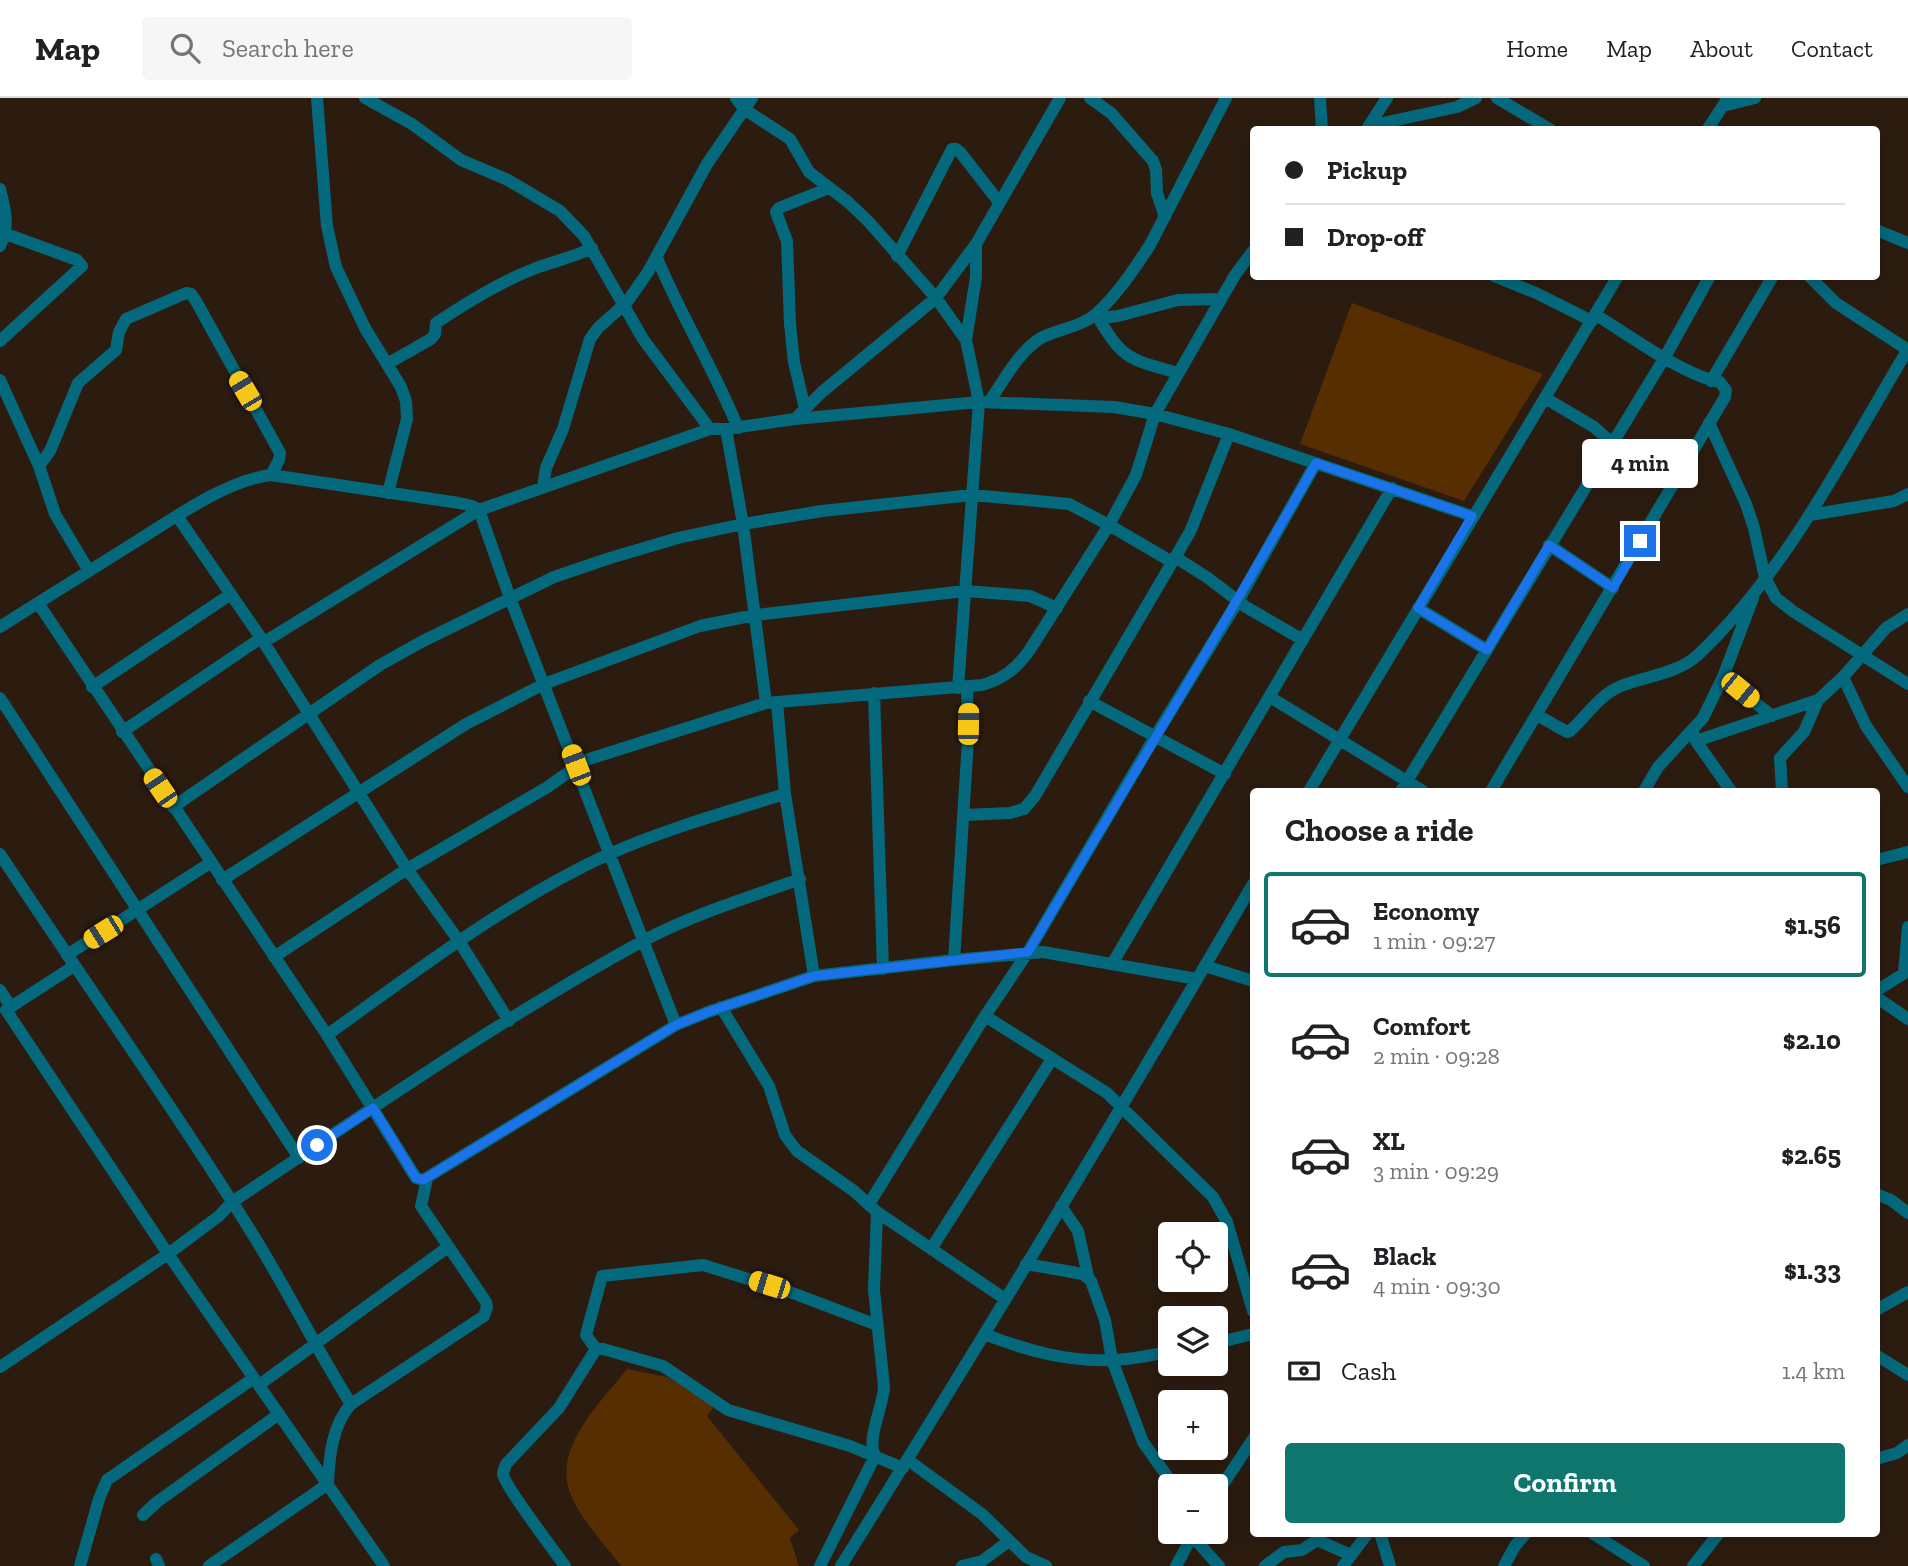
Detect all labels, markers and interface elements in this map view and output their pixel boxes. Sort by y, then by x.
search box [142,17,632,80]
text: Map [35,29,100,68]
icon: search [166,29,204,67]
text: Search here [222,32,354,64]
text: Home [1506,34,1568,63]
text: Map [1606,34,1652,63]
text: About [1690,34,1753,63]
text: Contact [1791,34,1873,63]
text: Pickup [1327,154,1407,186]
text: Drop-off [1327,221,1424,253]
car [226,368,265,414]
callout: 4 min [1582,440,1698,488]
text: 4 min [1611,449,1669,477]
route end [1624,525,1656,557]
car [1718,669,1763,711]
car [958,703,979,745]
car [559,742,594,788]
car [140,765,181,811]
text: Choose a ride [1285,811,1473,849]
icon: car [1289,893,1352,956]
text: Economy [1373,895,1479,927]
text: $1.56 [1784,909,1841,941]
car [80,912,127,952]
text: 1 min · 09:27 [1373,927,1495,955]
icon: car [1289,1008,1352,1071]
text: Comfort [1373,1010,1470,1042]
text: $2.10 [1783,1024,1841,1056]
text: 2 min · 09:28 [1373,1042,1500,1070]
icon: car [1289,1123,1352,1186]
text: XL [1373,1125,1405,1157]
route start [301,1129,333,1161]
text: $2.65 [1781,1139,1841,1171]
text: 3 min · 09:29 [1373,1157,1499,1185]
map controls [1158,1222,1228,1544]
button: locate [1158,1222,1228,1292]
icon: car [1289,1238,1352,1301]
text: Black [1373,1240,1436,1272]
text: $1.33 [1784,1254,1841,1286]
car [746,1269,793,1301]
text: 4 min · 09:30 [1373,1272,1501,1300]
button: layers [1158,1306,1228,1376]
icon: cash [1285,1352,1323,1390]
text: Cash [1341,1355,1396,1387]
text: 1.4 km [1782,1357,1845,1385]
button: + [1158,1390,1228,1460]
button: Confirm [1285,1443,1845,1523]
button: − [1158,1474,1228,1544]

